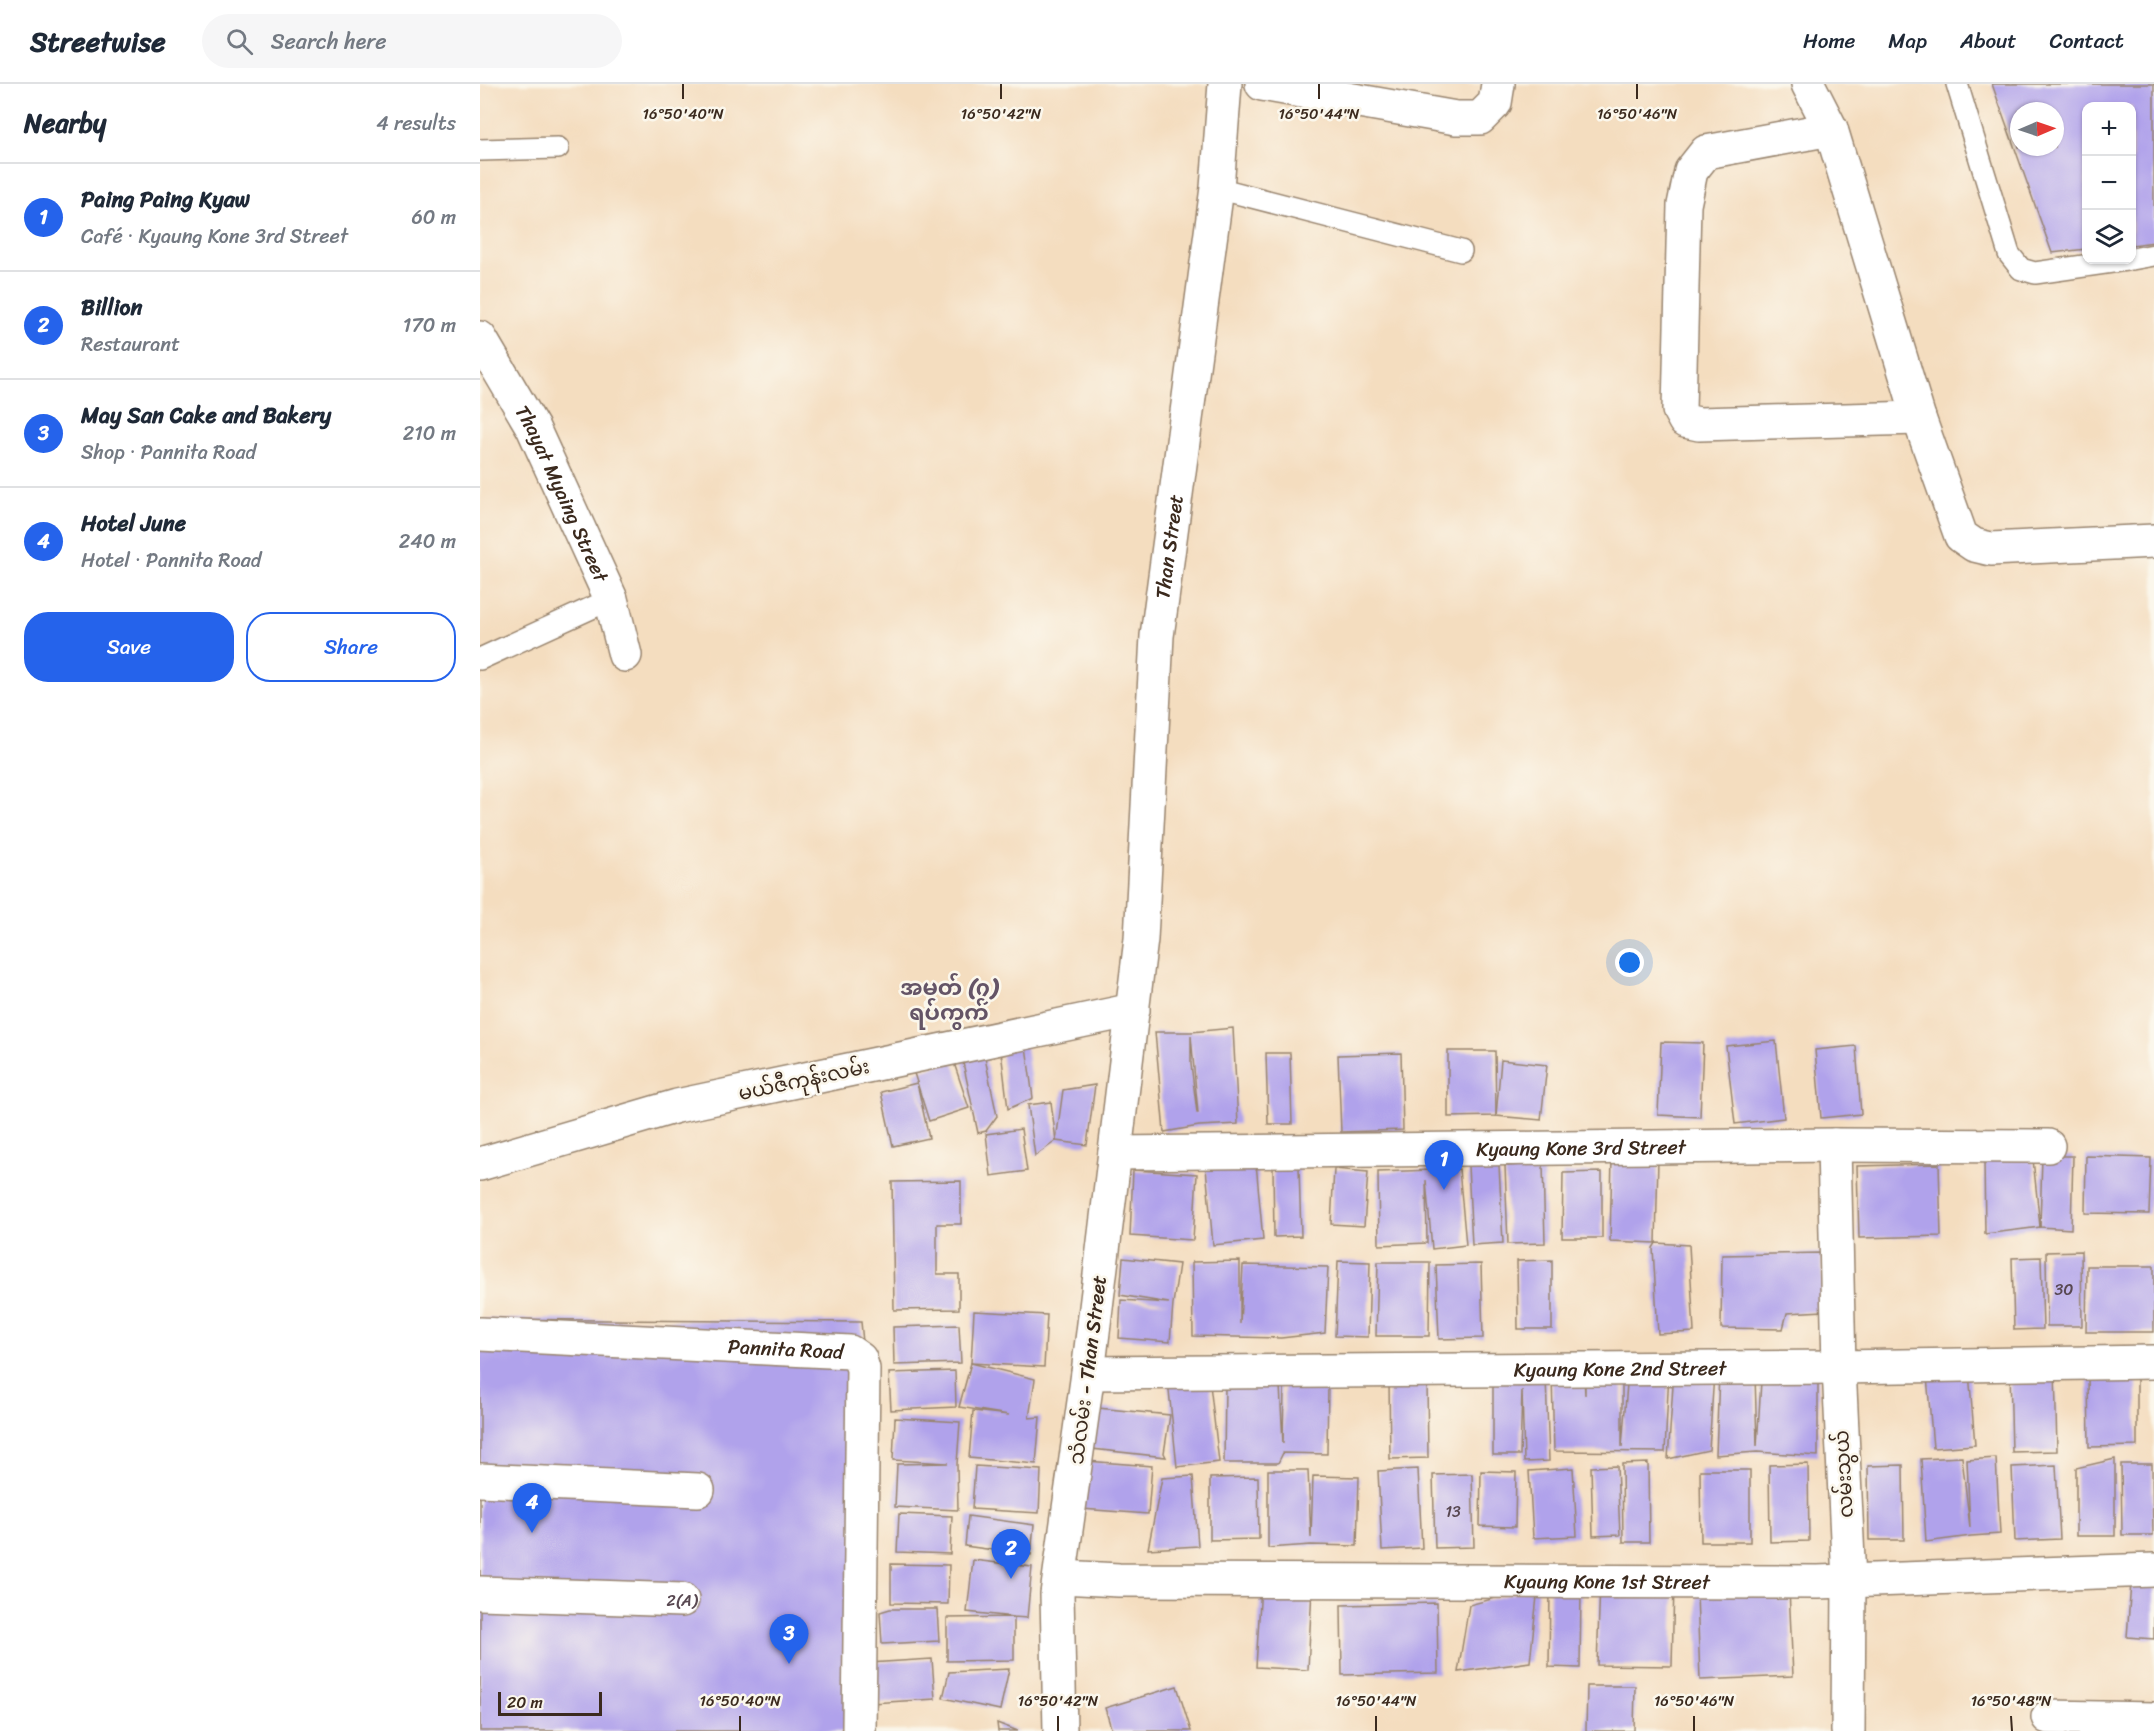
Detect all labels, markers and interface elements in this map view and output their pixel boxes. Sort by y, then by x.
search box [202,14,622,68]
text: Streetwise [30,17,166,66]
text: Search here [271,22,387,61]
text: Home [1803,22,1855,60]
text: Map [1888,22,1927,60]
text: About [1960,22,2017,60]
text: Contact [2050,22,2124,60]
icon: search [223,25,256,58]
text: Nearby [24,100,106,146]
text: 16°50'40"N [642,101,724,127]
text: 16°50'42"N [961,101,1042,127]
text: 16°50'44"N [1279,101,1360,127]
text: 16°50'46"N [1597,101,1678,127]
north arrow [2010,102,2064,156]
map controls [2082,102,2136,264]
button: + [2082,102,2136,156]
text: 4 results [376,106,456,141]
button: − [2082,156,2136,210]
text: Paing Paing Kyaw [81,180,250,219]
text: 1 [39,200,48,235]
text: 60 m [411,200,456,235]
button: layers [2082,210,2136,264]
text: Café · Kyaung Kone 3rd Street [81,219,348,254]
text: Billion [81,288,142,327]
text: 2 [38,308,49,343]
text: 170 m [403,308,456,343]
text: Restaurant [81,327,180,362]
text: May San Cake and Bakery [81,396,331,435]
street label: Thayat Myaing Street [506,398,619,589]
text: 3 [38,416,49,451]
text: 210 m [403,416,456,451]
text: Shop · Pannita Road [81,435,256,470]
street label: Than Street [1145,492,1193,601]
text: Hotel June [81,504,186,543]
text: 4 [37,524,50,559]
text: 240 m [399,524,456,559]
text: Hotel · Pannita Road [81,543,261,578]
button: Save [24,612,234,682]
button: Share [246,612,456,682]
your location [1615,948,1644,977]
district label: အမှတ် (၇) ရပ်ကွက် [900,968,1000,1032]
street label: မယ်ဇီကုန်းလမ်း [735,1049,873,1111]
street label: Kyaung Kone 3rd Street [1476,1129,1687,1166]
pin: 1 [1424,1140,1464,1190]
street label: သံလမ်း - Than Street [1059,1273,1117,1467]
house number: 30 [2055,1275,2073,1304]
street label: Pannita Road [727,1329,846,1369]
street label: Kyaung Kone 2nd Street [1513,1350,1727,1387]
street label: လမ်းသွယ် [1824,1429,1864,1519]
pin: 4 [512,1484,552,1533]
house number: 13 [1445,1497,1461,1526]
pin: 2 [992,1530,1030,1579]
street label: Kyaung Kone 1st Street [1504,1564,1711,1599]
house number: 2(A) [666,1586,699,1615]
pin: 3 [770,1614,808,1664]
text: 20 m [507,1688,543,1717]
text: 16°50'40"N [699,1688,781,1714]
text: 16°50'42"N [1018,1688,1099,1714]
text: 16°50'44"N [1336,1688,1417,1714]
text: 16°50'46"N [1654,1688,1735,1714]
text: 16°50'48"N [1971,1688,2052,1714]
scale bar [498,1689,602,1716]

